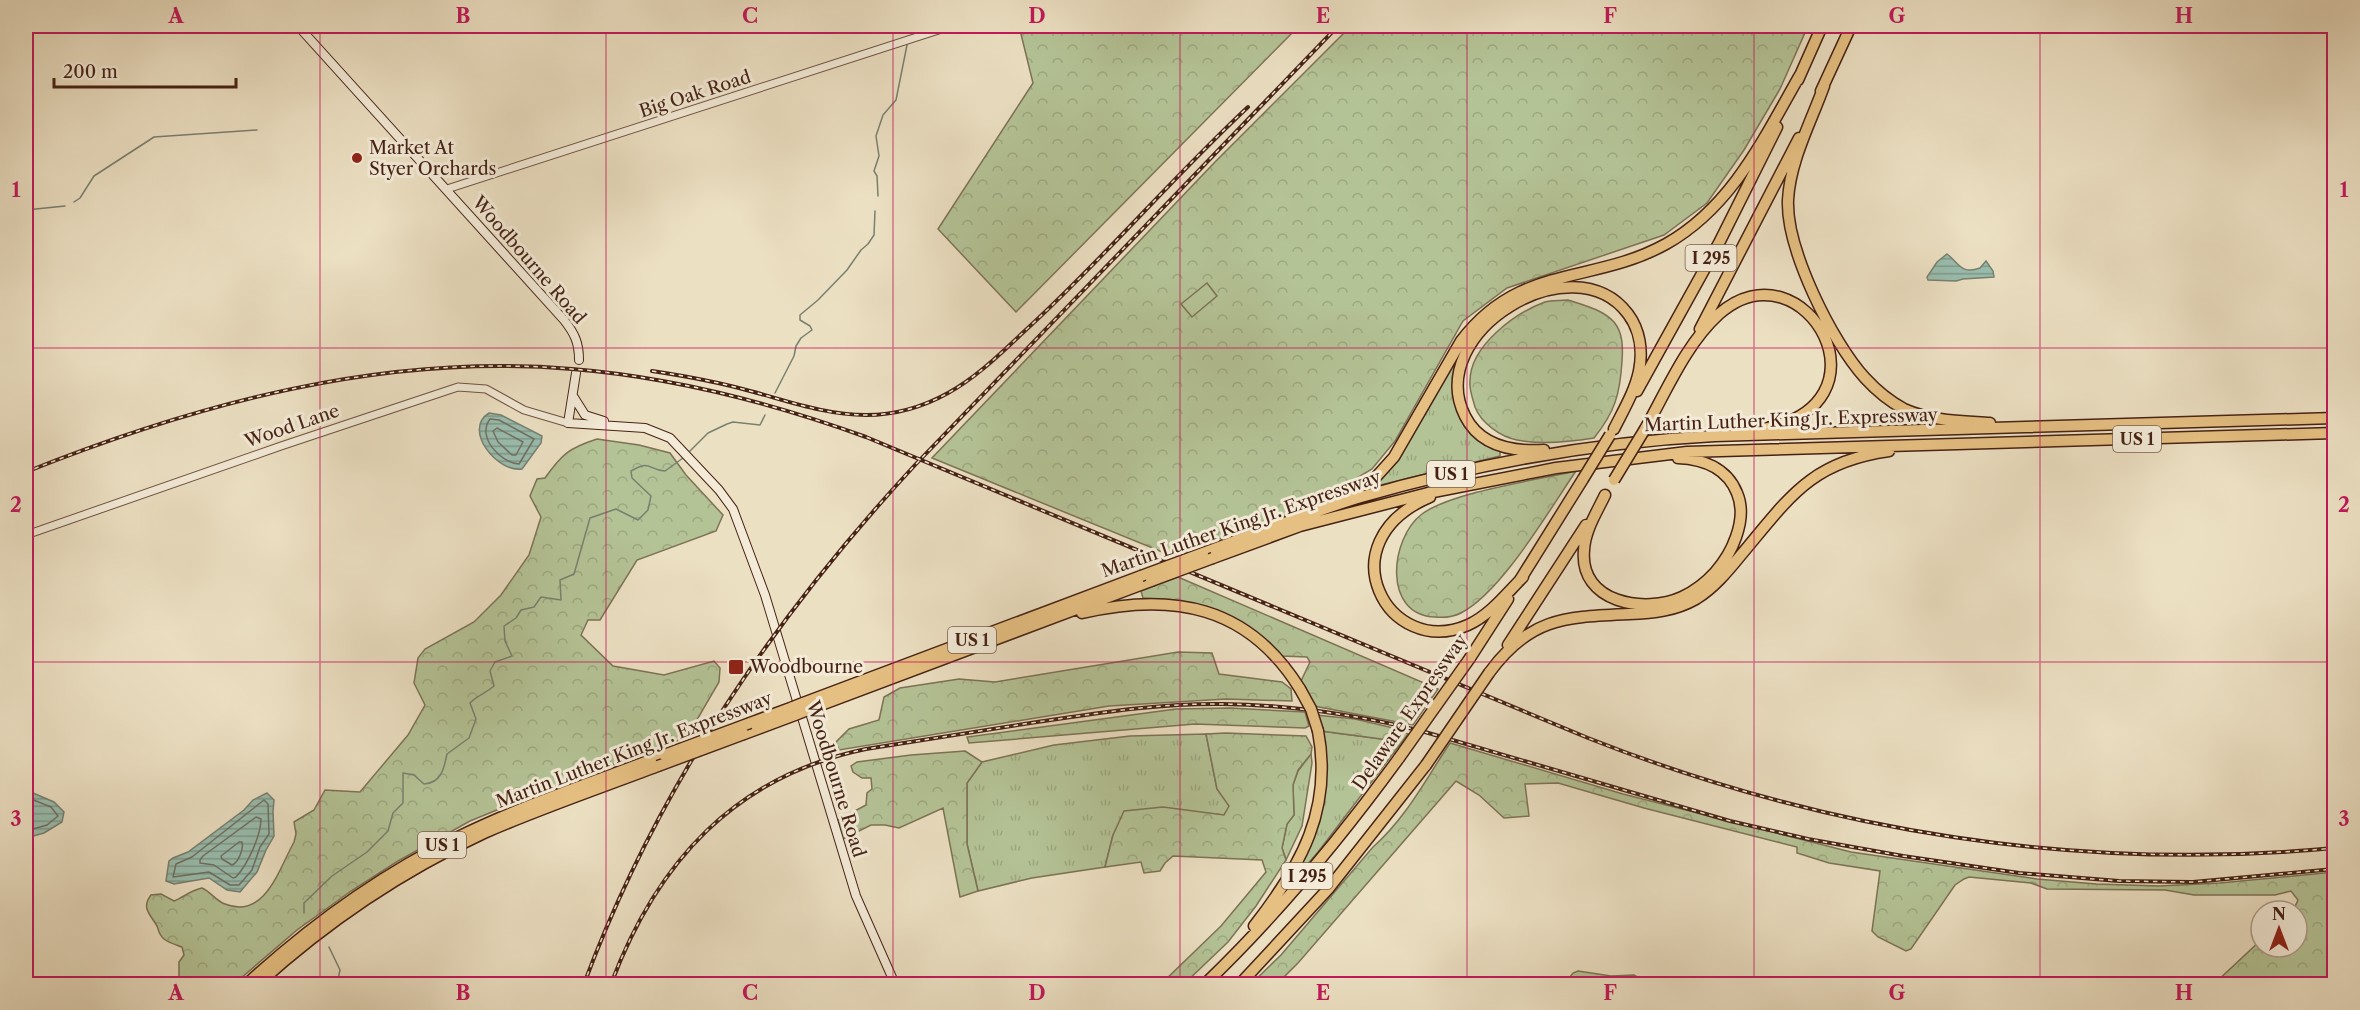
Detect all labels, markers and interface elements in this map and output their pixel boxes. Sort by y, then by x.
text: A [167,4,184,28]
text: B [456,4,471,28]
text: C [742,4,758,28]
text: D [1028,4,1046,28]
text: E [1316,4,1330,28]
text: F [1603,4,1617,28]
text: G [1889,4,1906,28]
text: H [2175,4,2193,28]
scale bar [54,51,236,89]
text: 200 m [63,61,118,83]
street label: Big Oak Road [636,66,754,122]
place label: Market At Styer Orchards [369,137,496,180]
marker: Market At Styer Orchards [350,151,364,165]
text: 1 [12,178,21,202]
text: 1 [2340,178,2349,202]
street label: Woodbourne Road [467,191,591,329]
road number: I 295 [1686,245,1736,271]
street label: Wood Lane [241,400,342,453]
street label: Martin Luther King Jr. Expressway [1644,404,1939,436]
road number: US 1 [2113,426,2161,452]
road number: US 1 [1427,461,1475,487]
street label: Martin Luther King Jr. Expressway [1098,465,1385,582]
text: 2 [10,493,22,517]
text: 2 [2338,493,2350,517]
road number: US 1 [948,627,996,653]
street label: Delaware Expressway [1348,629,1473,794]
place label: Woodbourne [749,656,863,678]
marker: Woodbourne [727,658,745,676]
street label: Martin Luther King Jr. Expressway [493,687,776,813]
street label: Woodbourne Road [801,697,870,860]
text: 3 [10,807,22,831]
text: 3 [2338,807,2350,831]
road number: US 1 [418,832,466,858]
road number: I 295 [1282,863,1332,889]
north arrow [2249,899,2309,959]
text: N [2272,904,2286,924]
text: A [167,981,184,1005]
text: B [456,981,471,1005]
text: C [742,981,758,1005]
text: D [1028,981,1046,1005]
text: E [1316,981,1330,1005]
text: F [1603,981,1617,1005]
text: G [1889,981,1906,1005]
text: H [2175,981,2193,1005]

